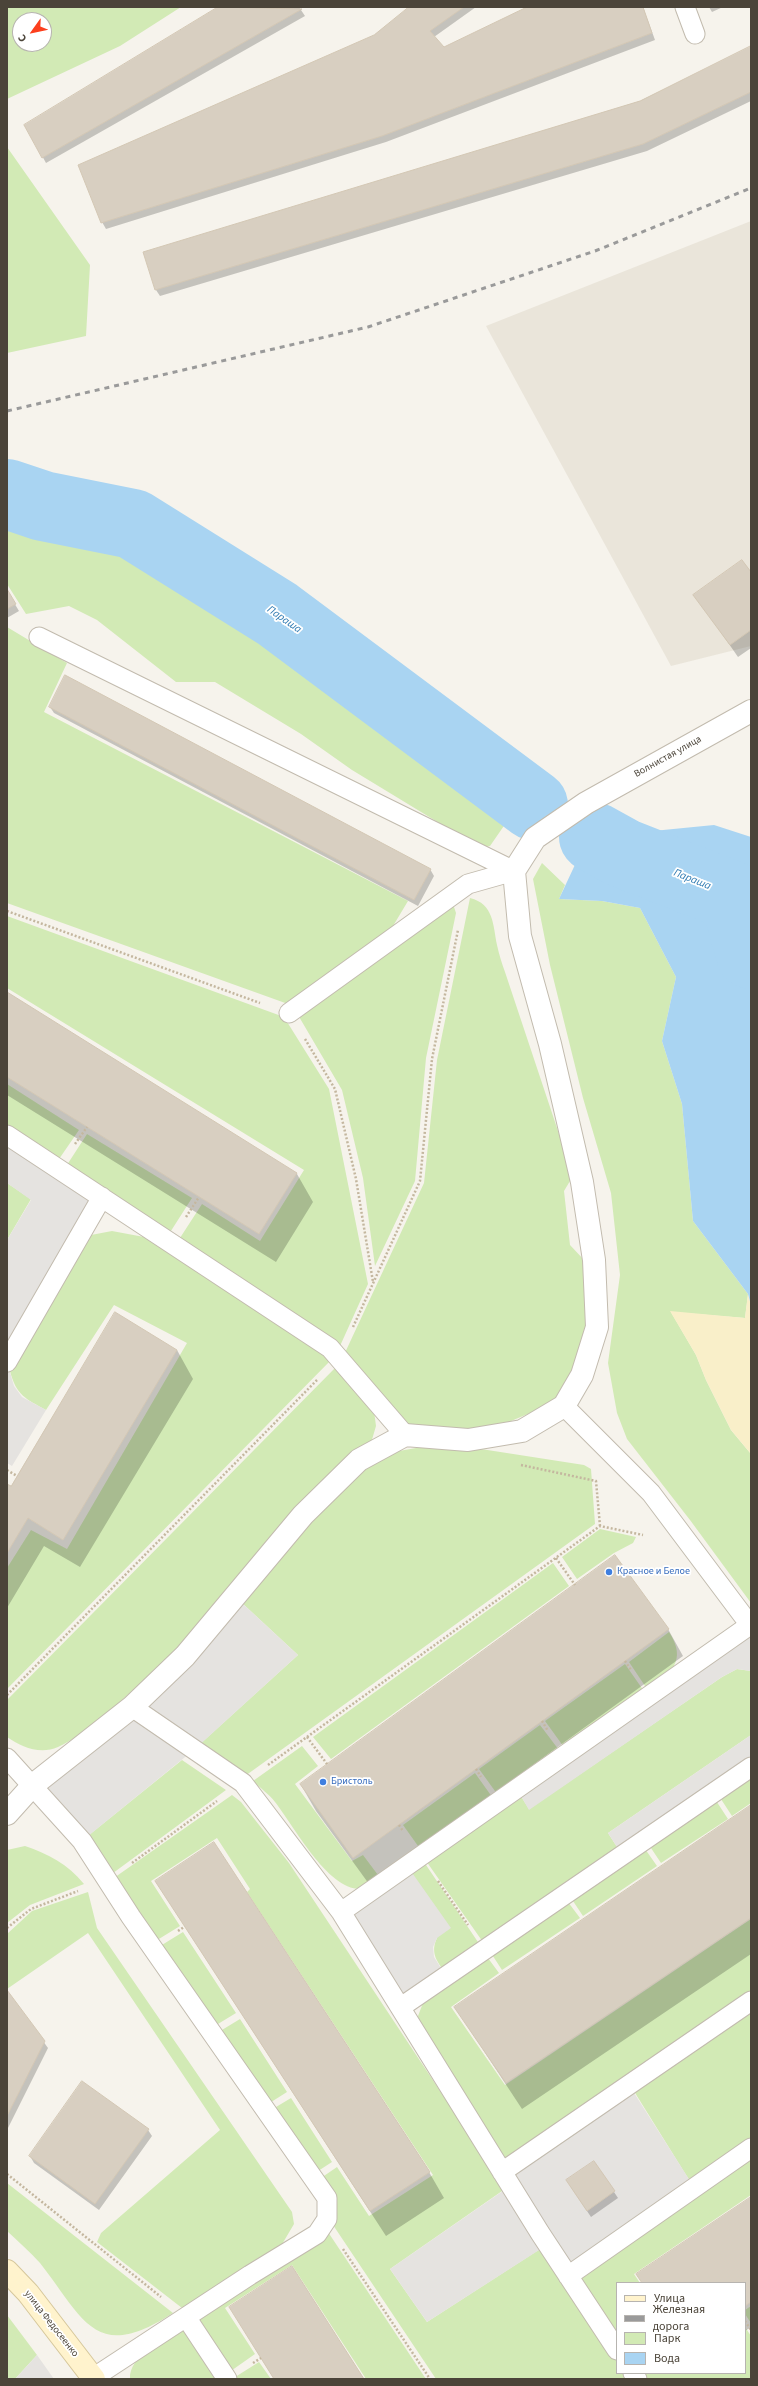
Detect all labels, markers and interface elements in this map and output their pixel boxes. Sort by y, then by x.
north arrow [12,12,52,52]
text: С [14,31,30,45]
water label: Параша [264,603,304,637]
street label: Волнистая улица [632,734,704,780]
water label: Параша [671,867,713,893]
place label: Красное и Белое [617,1566,690,1578]
marker: Красное и Белое [604,1567,614,1577]
place label: Бристоль [331,1776,373,1788]
marker: Бристоль [318,1777,328,1787]
legend [616,2282,746,2374]
street label: улица Федосеенко [21,2288,81,2360]
text: Улица [654,2290,685,2307]
text: Железная дорога [653,2301,705,2335]
text: Парк [654,2330,680,2347]
text: Вода [654,2350,680,2367]

